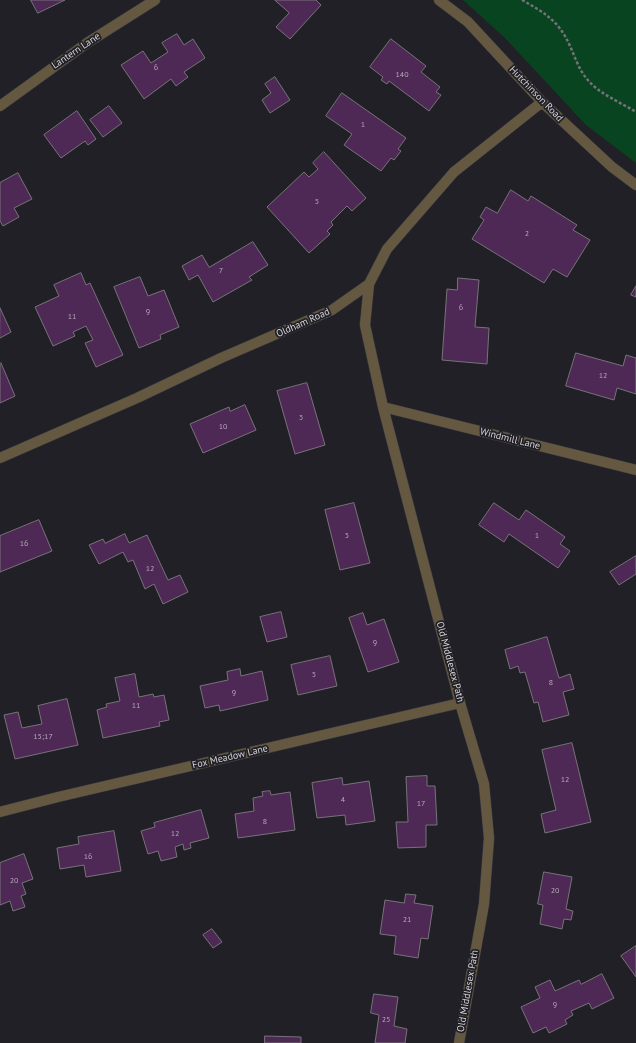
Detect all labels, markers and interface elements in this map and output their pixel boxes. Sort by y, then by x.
street label: Lantern Lane [50,30,102,72]
house number: 6 [154,63,158,73]
street label: Hutchinson Road [507,64,565,124]
house number: 140 [395,70,409,80]
house number: 1 [361,120,365,130]
house number: 5 [315,197,319,207]
house number: 2 [525,229,529,239]
house number: 7 [219,266,223,276]
house number: 6 [459,303,463,313]
street label: Oldham Road [274,306,332,340]
house number: 9 [146,307,150,317]
house number: 11 [68,312,76,322]
house number: 12 [599,371,607,381]
house number: 3 [299,413,303,423]
house number: 10 [219,422,227,432]
street label: Windmill Lane [479,426,541,452]
house number: 5 [345,531,349,541]
house number: 1 [535,531,539,541]
house number: 16 [20,539,28,549]
house number: 12 [146,564,154,574]
street label: Old Middlesex Path [433,620,467,704]
house number: 9 [373,638,377,648]
house number: 5 [312,670,316,680]
house number: 8 [549,678,553,688]
house number: 9 [232,688,236,698]
house number: 11 [132,701,140,711]
house number: 15;17 [33,732,53,742]
street label: Fox Meadow Lane [191,742,269,772]
house number: 12 [561,775,569,785]
house number: 4 [341,795,345,805]
house number: 17 [417,799,425,809]
house number: 8 [263,817,267,827]
house number: 12 [171,829,179,839]
house number: 16 [84,852,92,862]
house number: 20 [10,876,18,886]
house number: 20 [551,886,559,896]
house number: 21 [403,915,411,925]
street label: Old Middlesex Path [455,949,481,1033]
house number: 9 [553,1000,557,1010]
house number: 25 [382,1015,390,1025]

